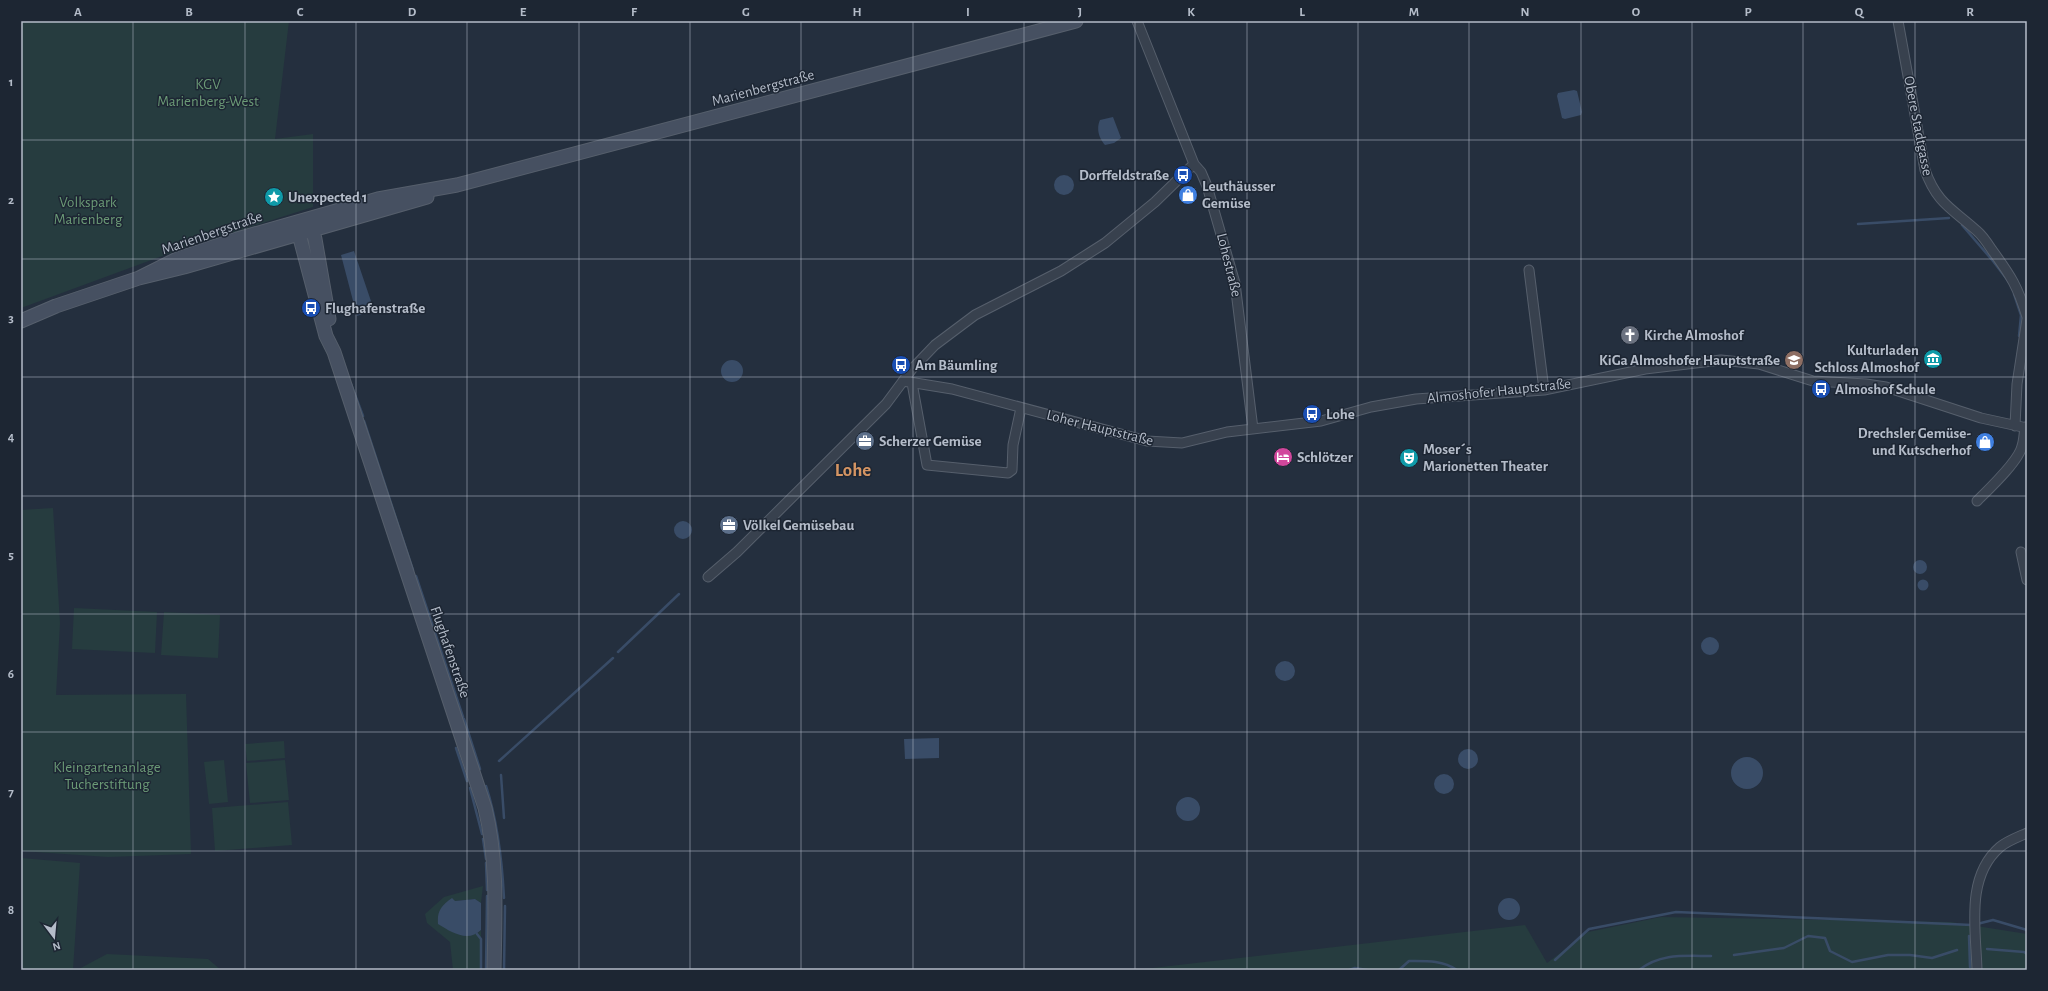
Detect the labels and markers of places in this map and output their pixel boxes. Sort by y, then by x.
bus stop icon: Dorffeldstraße [1172,164,1194,186]
place label: Dorffeldstraße [1079,168,1169,183]
place label: Leuthäusser Gemüse [1202,179,1276,211]
shop icon: Leuthäusser Gemüse [1177,184,1199,206]
place icon: Unexpected 1 [263,186,285,208]
place label: Unexpected 1 [288,190,368,205]
bus stop icon: Flughafenstraße [300,297,322,319]
place label: Flughafenstraße [325,301,425,316]
church icon: Kirche Almoshof [1619,324,1641,346]
place label: Kirche Almoshof [1644,328,1744,343]
place label: Kulturladen Schloss Almoshof [1815,343,1920,375]
museum icon: Kulturladen Schloss Almoshof [1922,348,1944,370]
school or university icon: KiGa Almoshofer Hauptstraße [1783,349,1805,371]
place label: KiGa Almoshofer Hauptstraße [1599,353,1780,368]
bus stop icon: Am Bäumling [890,354,912,376]
place label: Am Bäumling [915,358,998,373]
bus stop icon: Almoshof Schule [1810,378,1832,400]
place label: Almoshof Schule [1835,382,1935,397]
bus stop icon: Lohe [1301,403,1323,425]
place label: Lohe [1326,407,1355,422]
place label: Drechsler Gemüse- und Kutscherhof [1858,426,1972,458]
office icon: Scherzer Gemüse [854,430,876,452]
shop icon: Drechsler Gemüse- und Kutscherhof [1974,431,1996,453]
place label: Scherzer Gemüse [879,434,982,449]
place label: Moser´s Marionetten Theater [1423,442,1549,474]
hotel icon: Schlötzer [1272,446,1294,468]
theatre icon: Moser´s Marionetten Theater [1398,447,1420,469]
place label: Schlötzer [1297,450,1354,465]
office icon: Völkel Gemüsebau [718,514,740,536]
place label: Völkel Gemüsebau [743,518,854,533]

